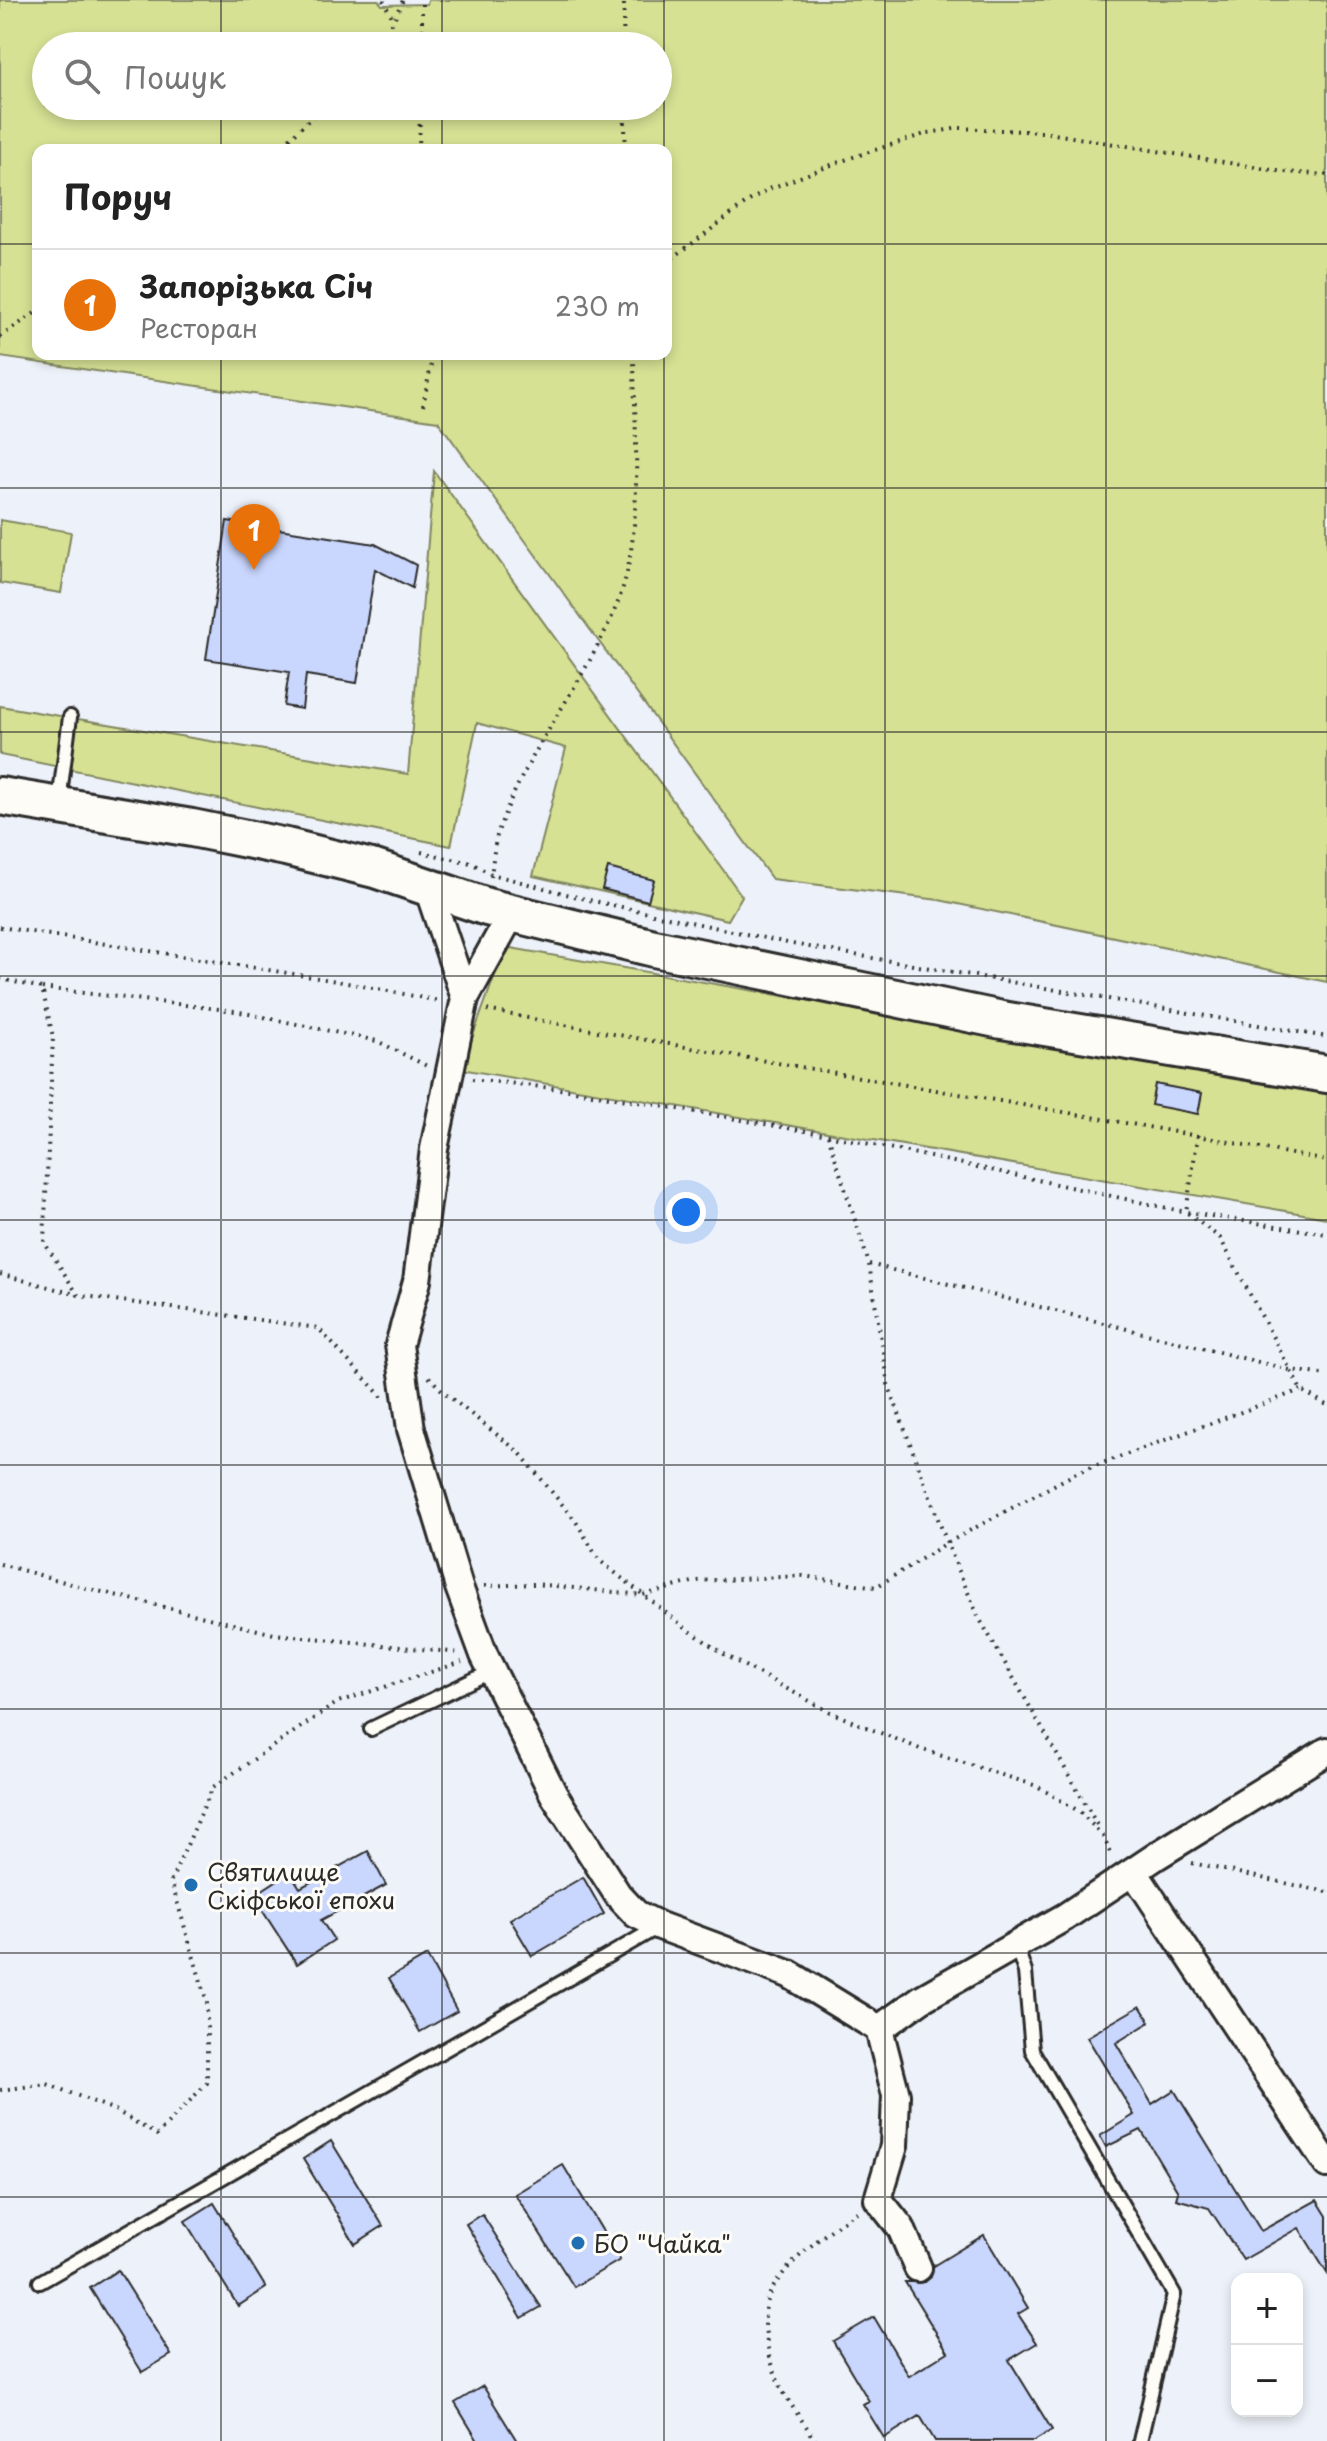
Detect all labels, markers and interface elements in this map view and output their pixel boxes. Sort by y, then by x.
search box [32,32,672,120]
icon: search [60,54,104,98]
text: Пошук [124,54,226,99]
text: Поруч [64,170,172,222]
text: Запорізька Січ [140,263,373,308]
text: 1 [84,286,96,325]
text: 230 m [555,286,640,325]
text: Ресторан [140,308,258,347]
pin: 1 [228,504,280,570]
your location [666,1192,706,1232]
place label: Святилище Скіфської епохи [207,1853,395,1917]
marker: Святилище Скіфської епохи [182,1876,200,1894]
place label: БО "Чайка" [594,2225,731,2261]
marker: БО "Чайка" [569,2234,587,2252]
map controls [1231,2273,1303,2417]
button: + [1231,2273,1303,2345]
button: − [1231,2345,1303,2417]

